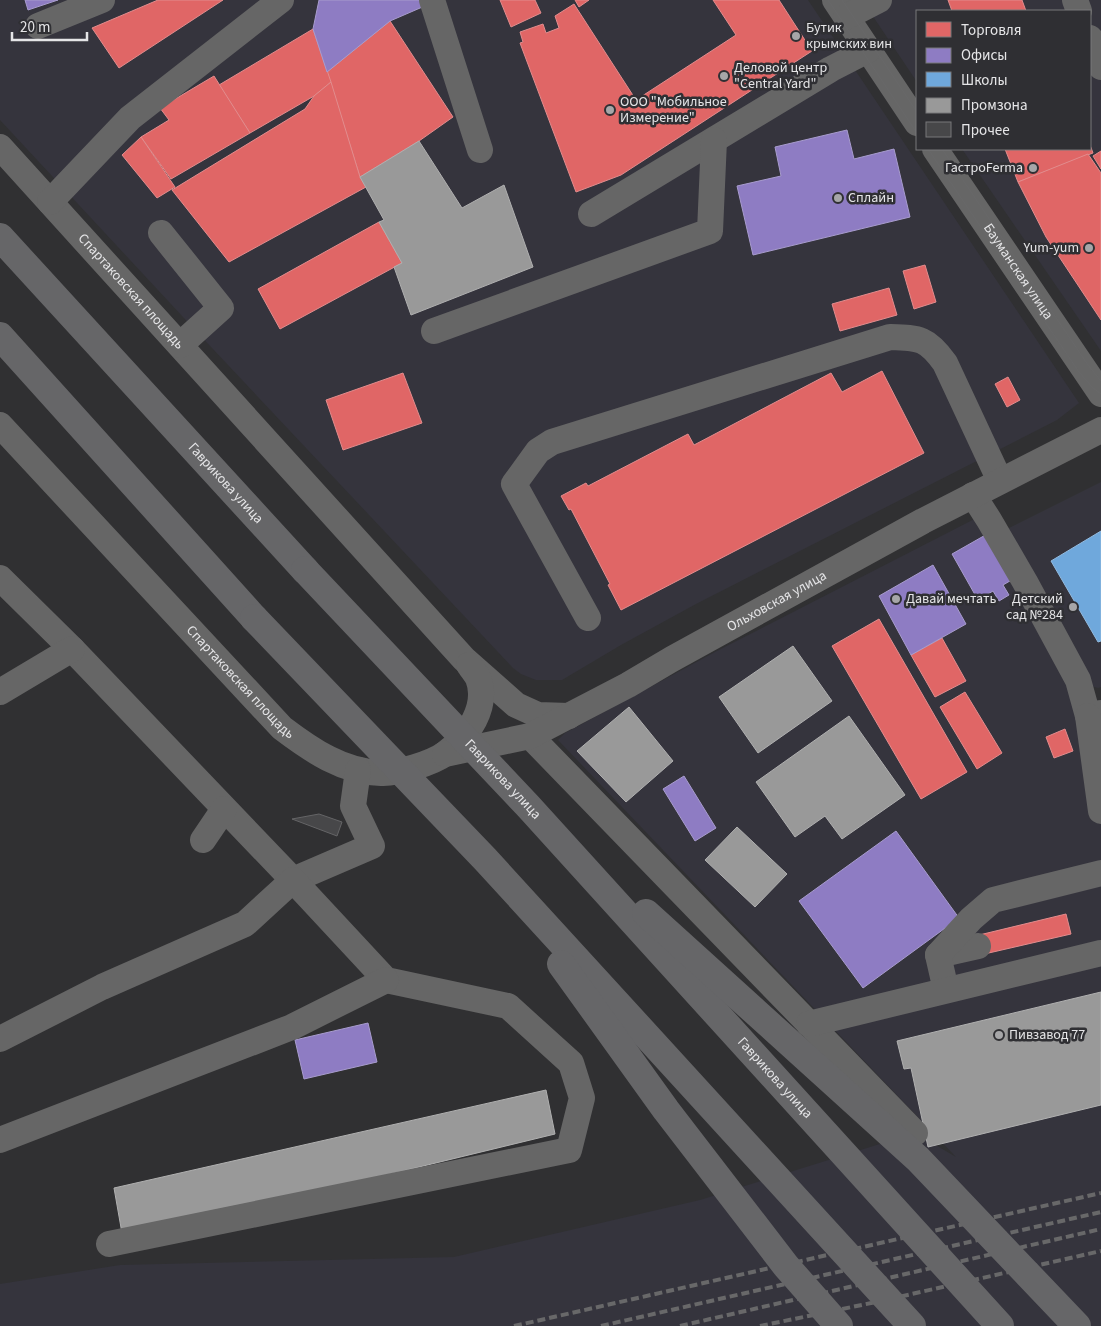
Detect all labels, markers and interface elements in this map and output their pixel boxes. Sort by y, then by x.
scale bar [12,10,88,42]
legend [916,10,1091,150]
text: 20 m [20,17,50,38]
place label: Бутик крымских вин [806,18,892,54]
text: Торговля [961,20,1021,41]
marker: Бутик крымских вин [790,30,802,42]
text: Офисы [961,45,1007,66]
place label: Деловой центр "Central Yard" [734,58,827,94]
marker: Деловой центр "Central Yard" [718,70,730,82]
text: Школы [961,70,1008,91]
place label: ООО "Мобильное Измерение" [620,92,727,128]
text: Промзона [961,95,1028,116]
marker: ООО "Мобильное Измерение" [604,104,616,116]
text: Прочее [961,120,1010,141]
place label: ГастроFerma [945,158,1023,178]
marker: ГастроFerma [1027,162,1039,174]
place label: Сплайн [848,188,894,208]
marker: Сплайн [832,192,844,204]
street label: Бауманская улица [978,219,1058,324]
street label: Спартаковская площадь [73,229,189,354]
place label: Yum-yum [1022,238,1079,258]
marker: Yum-yum [1083,242,1095,254]
street label: Гаврикова улица [183,438,268,528]
street label: Ольховская улица [723,566,830,637]
place label: Давай мечтать [906,589,996,609]
place label: Детский сад №284 [1006,589,1063,625]
marker: Давай мечтать [890,593,902,605]
marker: Детский сад №284 [1067,601,1079,613]
street label: Спартаковская площадь [181,621,299,744]
street label: Гаврикова улица [460,735,546,824]
place label: Пивзавод 77 [1009,1025,1085,1045]
marker: Пивзавод 77 [993,1029,1005,1041]
street label: Гаврикова улица [733,1033,817,1123]

